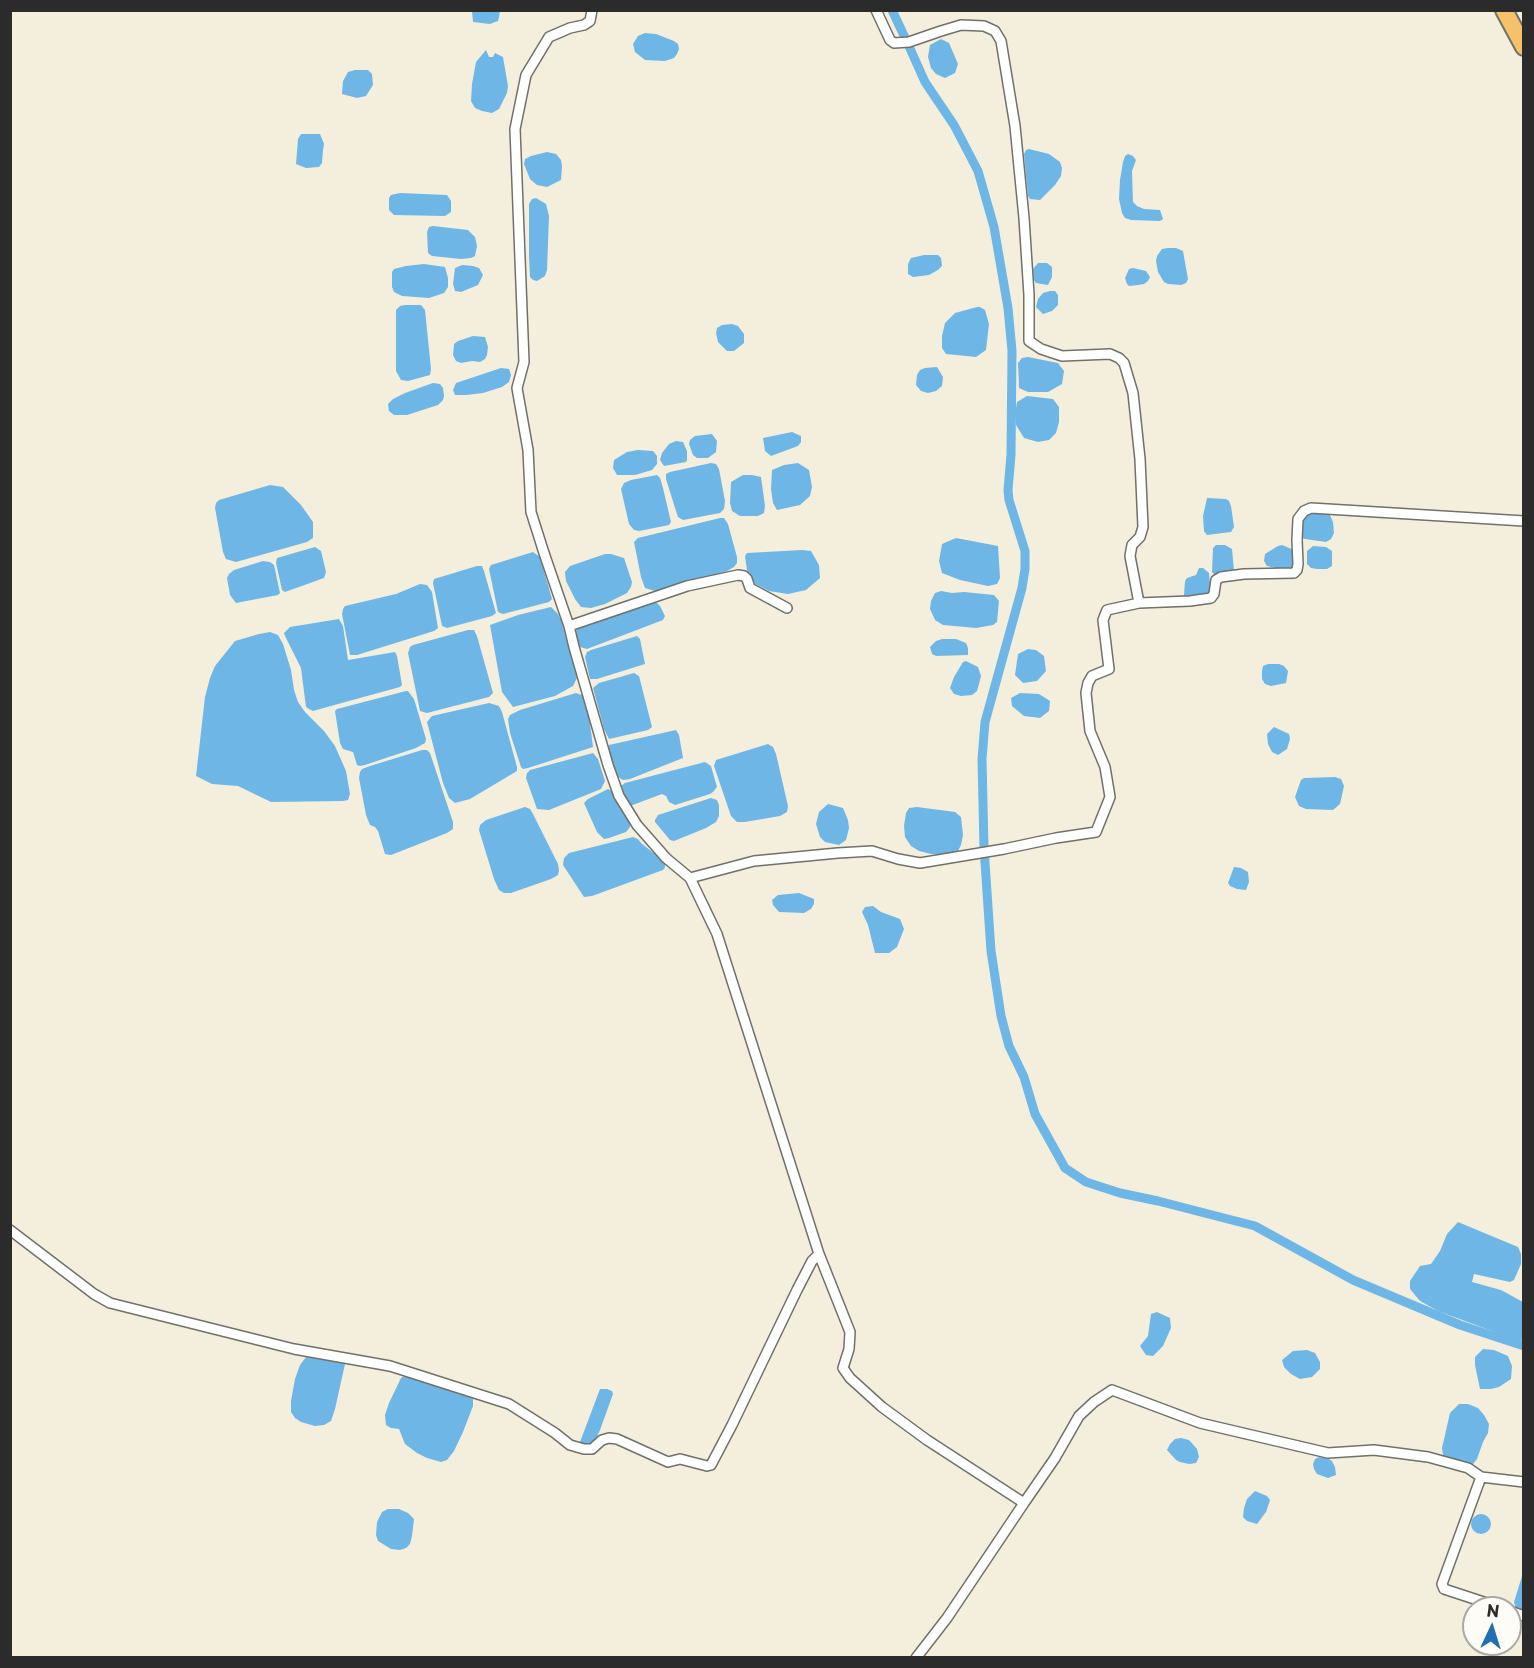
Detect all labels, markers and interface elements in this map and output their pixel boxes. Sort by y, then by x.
north arrow [1462,1596,1522,1656]
text: N [1486,1598,1500,1622]

